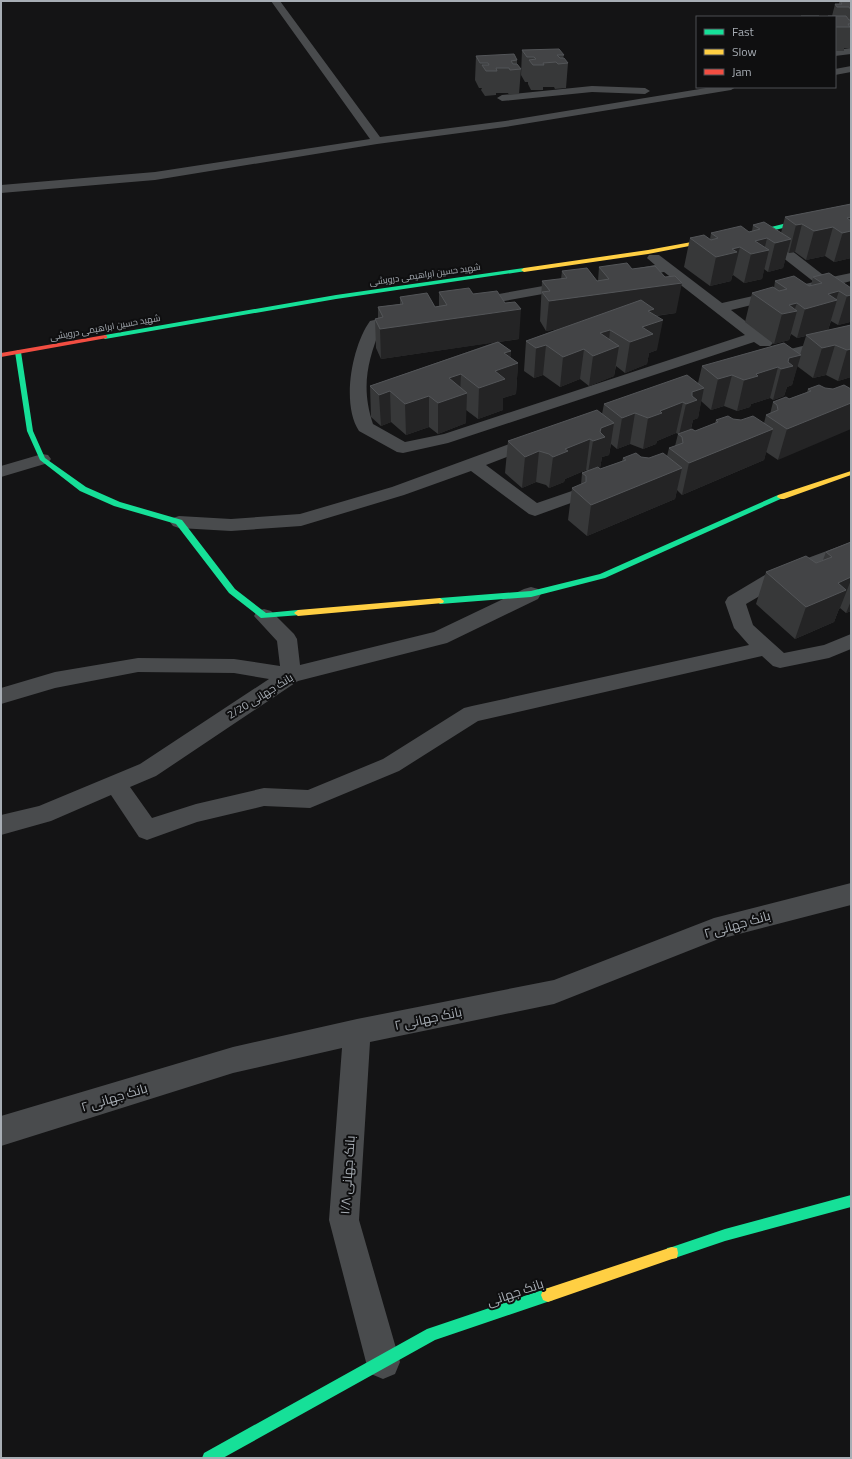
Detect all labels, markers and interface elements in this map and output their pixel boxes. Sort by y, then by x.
legend [696,16,836,88]
text: Fast [732,22,755,41]
text: Slow [732,42,757,61]
text: Jam [732,62,752,81]
street label: شهید حسین ابراهیمی درویشی [369,260,481,288]
street label: شهید حسین ابراهیمی درویشی [49,311,161,343]
street label: بانک جهانی 2/20 [224,669,296,723]
street label: بانک جهانی ۲ [701,905,773,943]
street label: بانک جهانی ۲ [392,1001,464,1035]
street label: بانک جهانی ۲ [78,1077,150,1117]
street label: بانک جهانی ۱/۸ [334,1135,360,1215]
street label: بانک جهانی [484,1273,546,1311]

